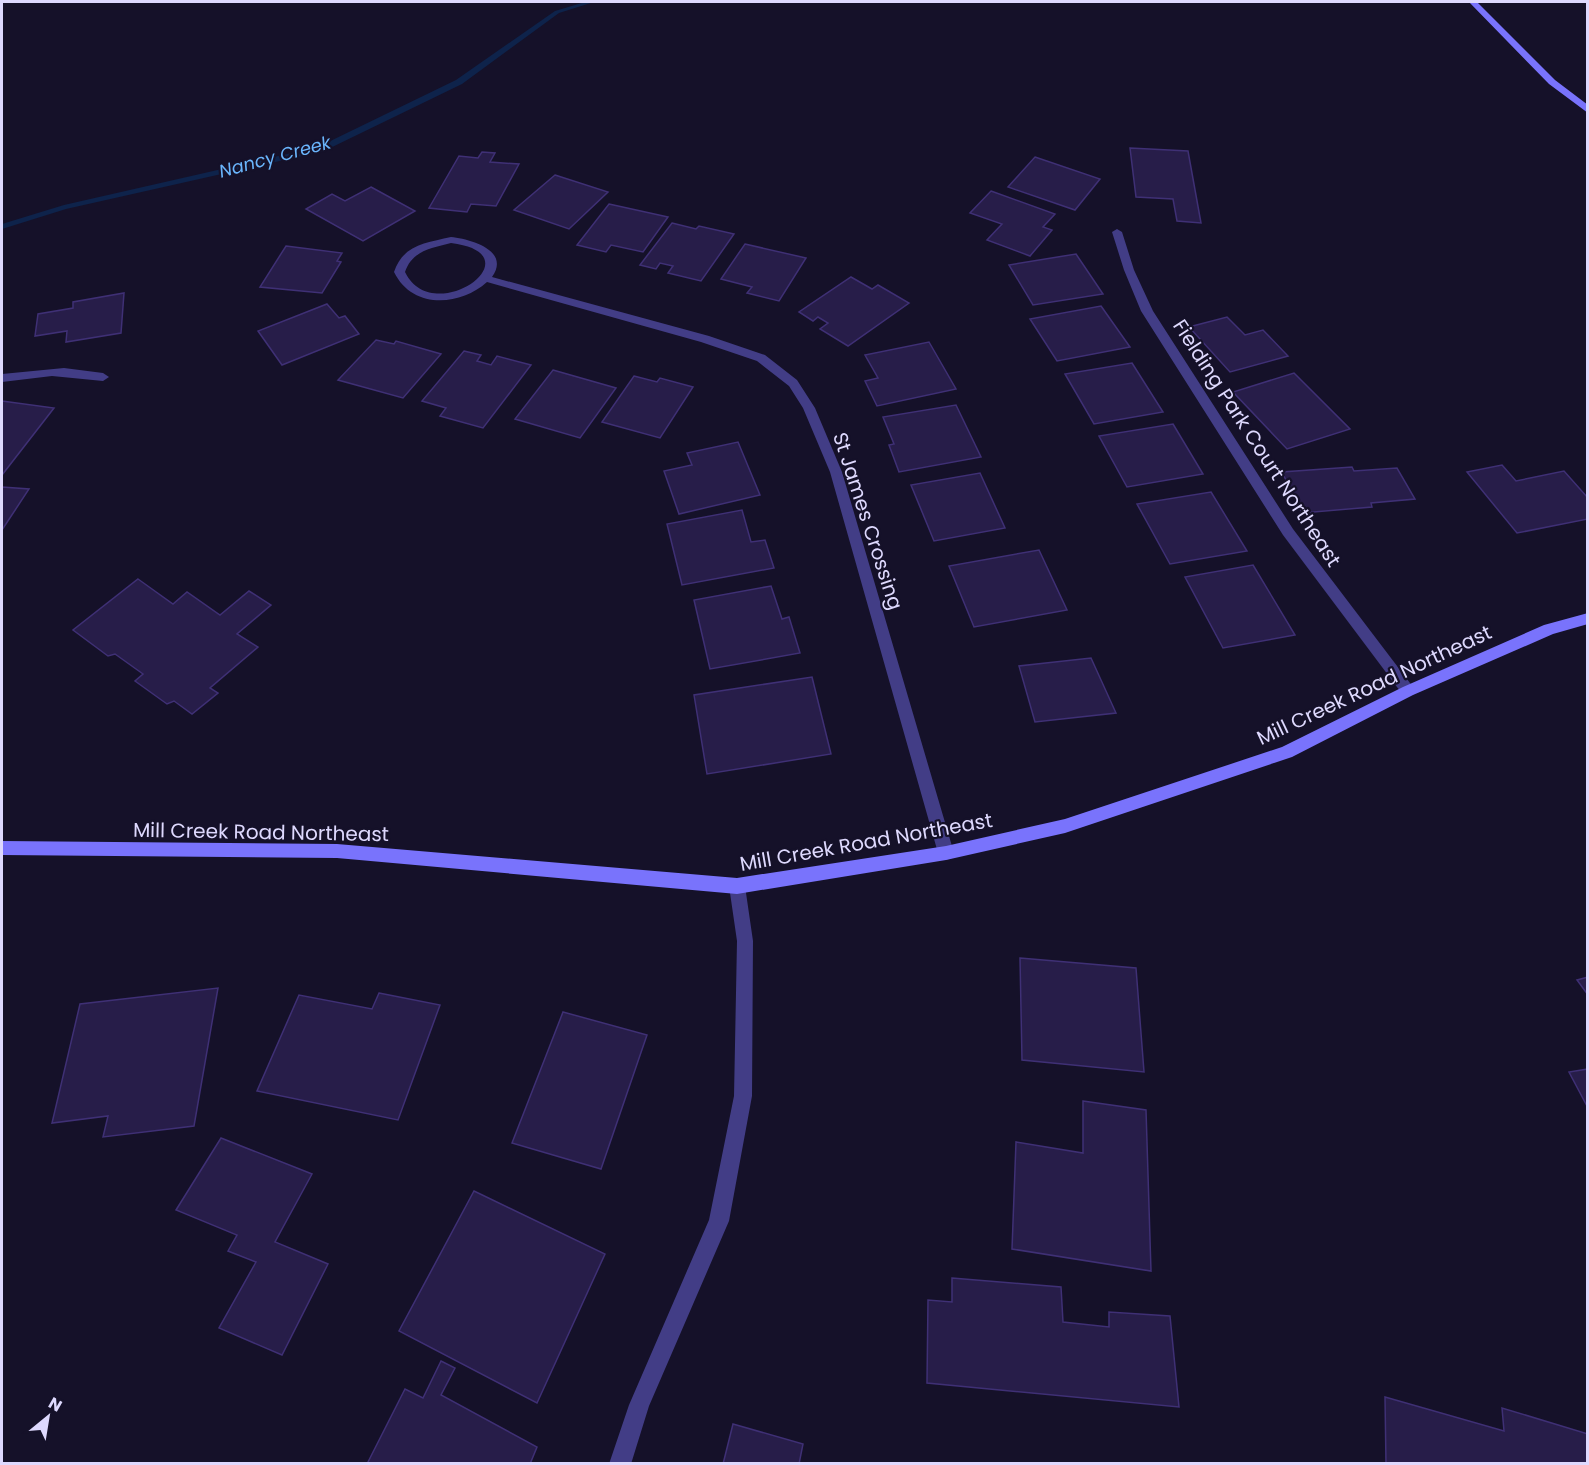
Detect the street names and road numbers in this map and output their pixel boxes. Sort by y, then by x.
street label: Fielding Park Court Northeast [1166,314,1348,572]
street label: St James Crossing [826,429,910,613]
street label: Mill Creek Road Northeast [1252,618,1496,752]
street label: Mill Creek Road Northeast [737,806,995,878]
street label: Mill Creek Road Northeast [133,816,389,848]

